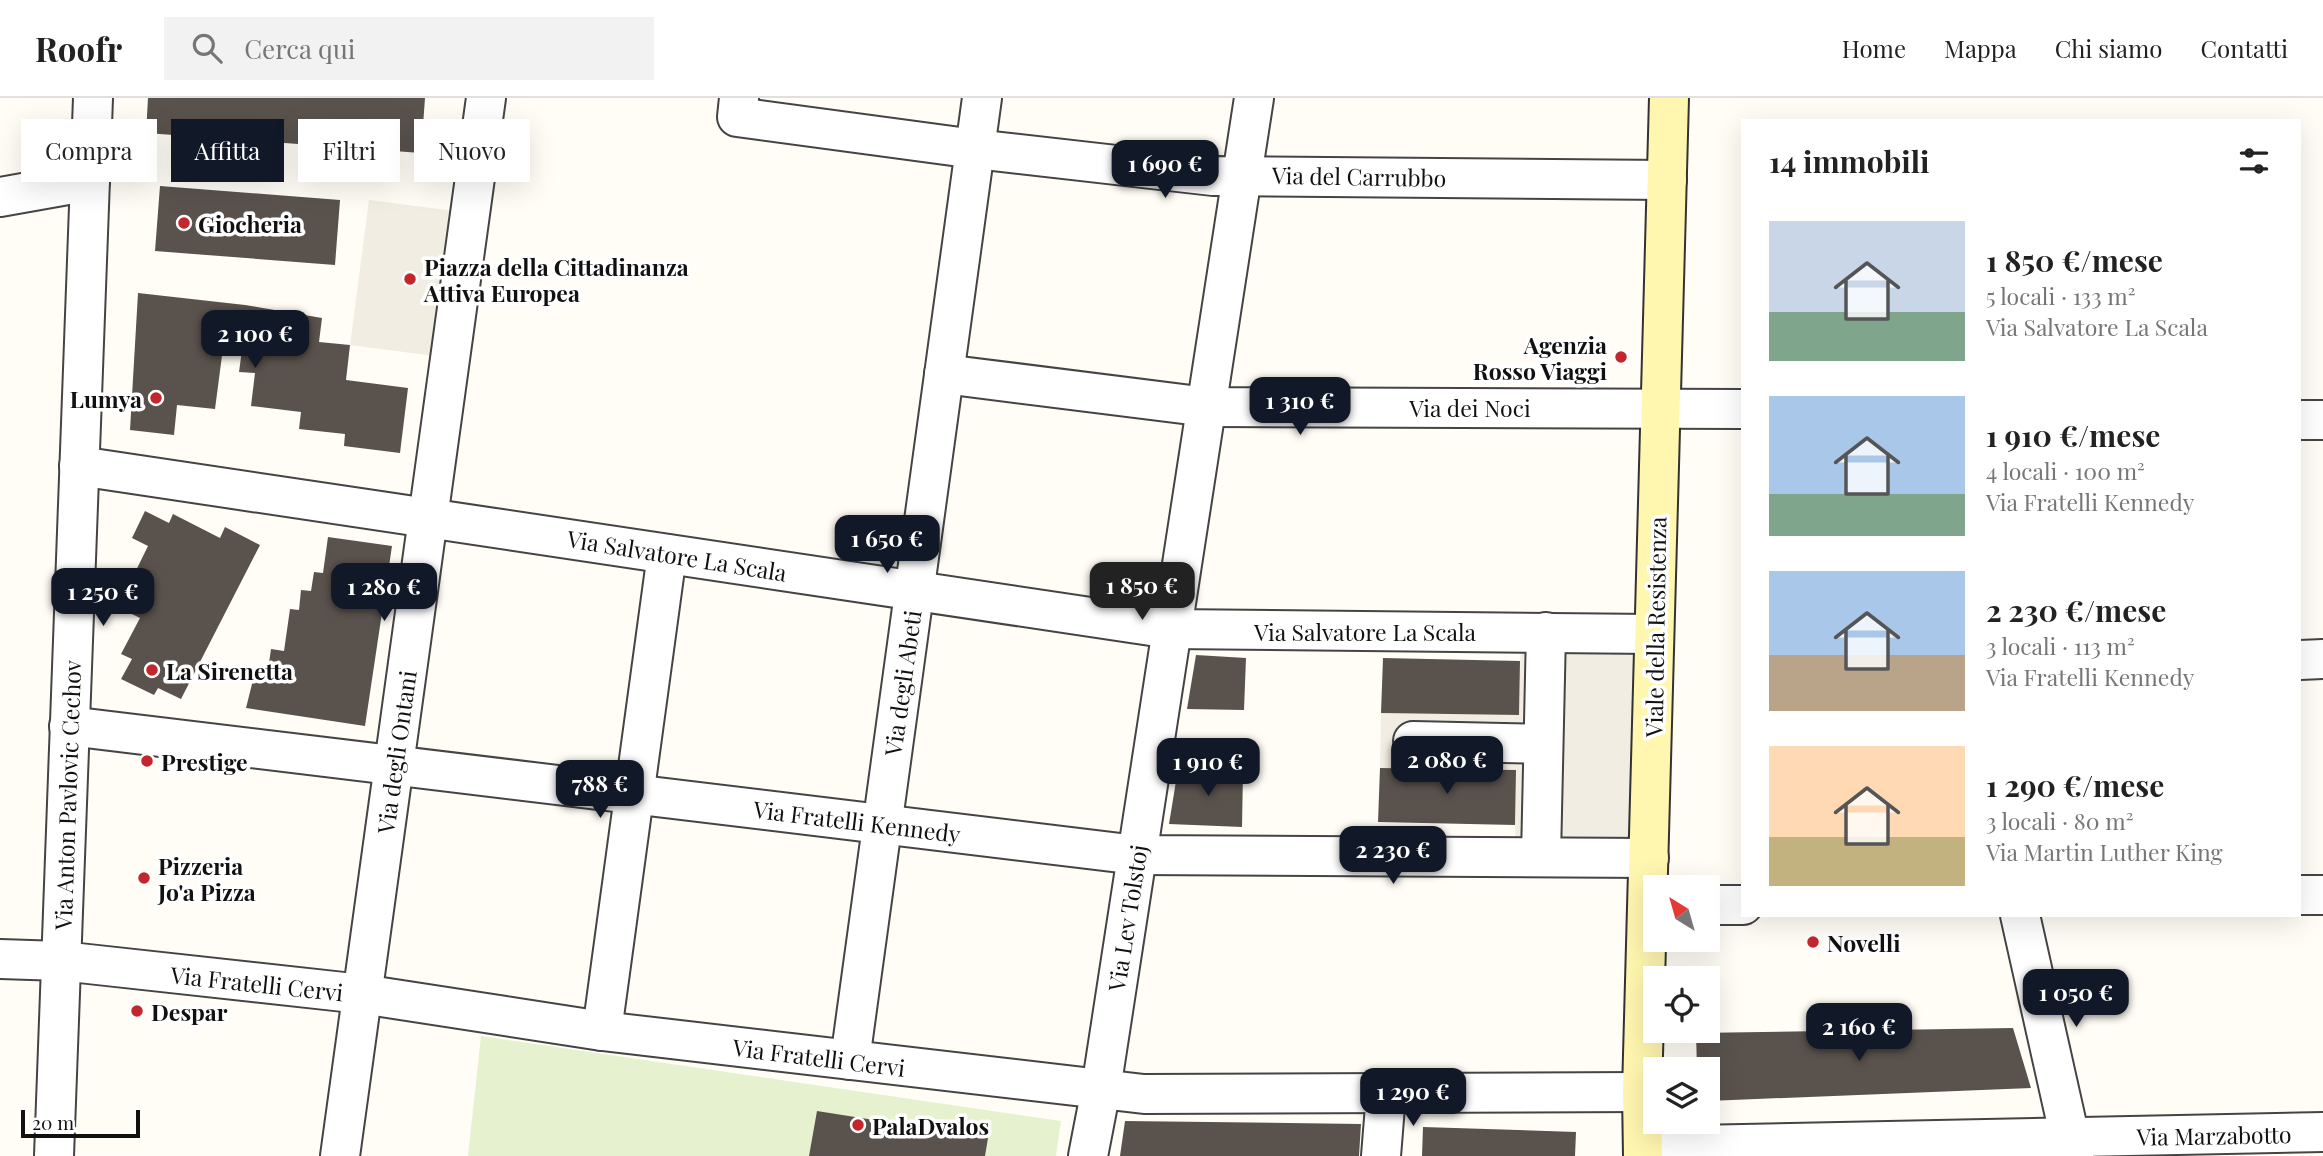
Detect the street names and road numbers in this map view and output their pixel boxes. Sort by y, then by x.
street label: Via del Carrubbo [1271,159,1446,193]
street label: Via dei Noci [1408,392,1531,423]
street label: Viale della Resistenza [1638,516,1672,739]
street label: Via Salvatore La Scala [564,522,790,588]
street label: Via degli Abeti [876,608,928,759]
street label: Via Salvatore La Scala [1253,616,1476,647]
street label: Via Anton Pavlovic Cechov [47,659,87,931]
street label: Via degli Ontani [369,668,423,837]
street label: Via Fratelli Kennedy [751,793,963,849]
street label: Via Lev Tolstoj [1100,843,1154,994]
street label: Via Fratelli Cervi [168,958,345,1008]
street label: Via Fratelli Cervi [730,1031,907,1083]
street label: Via Marzabotto [2135,1118,2292,1152]

